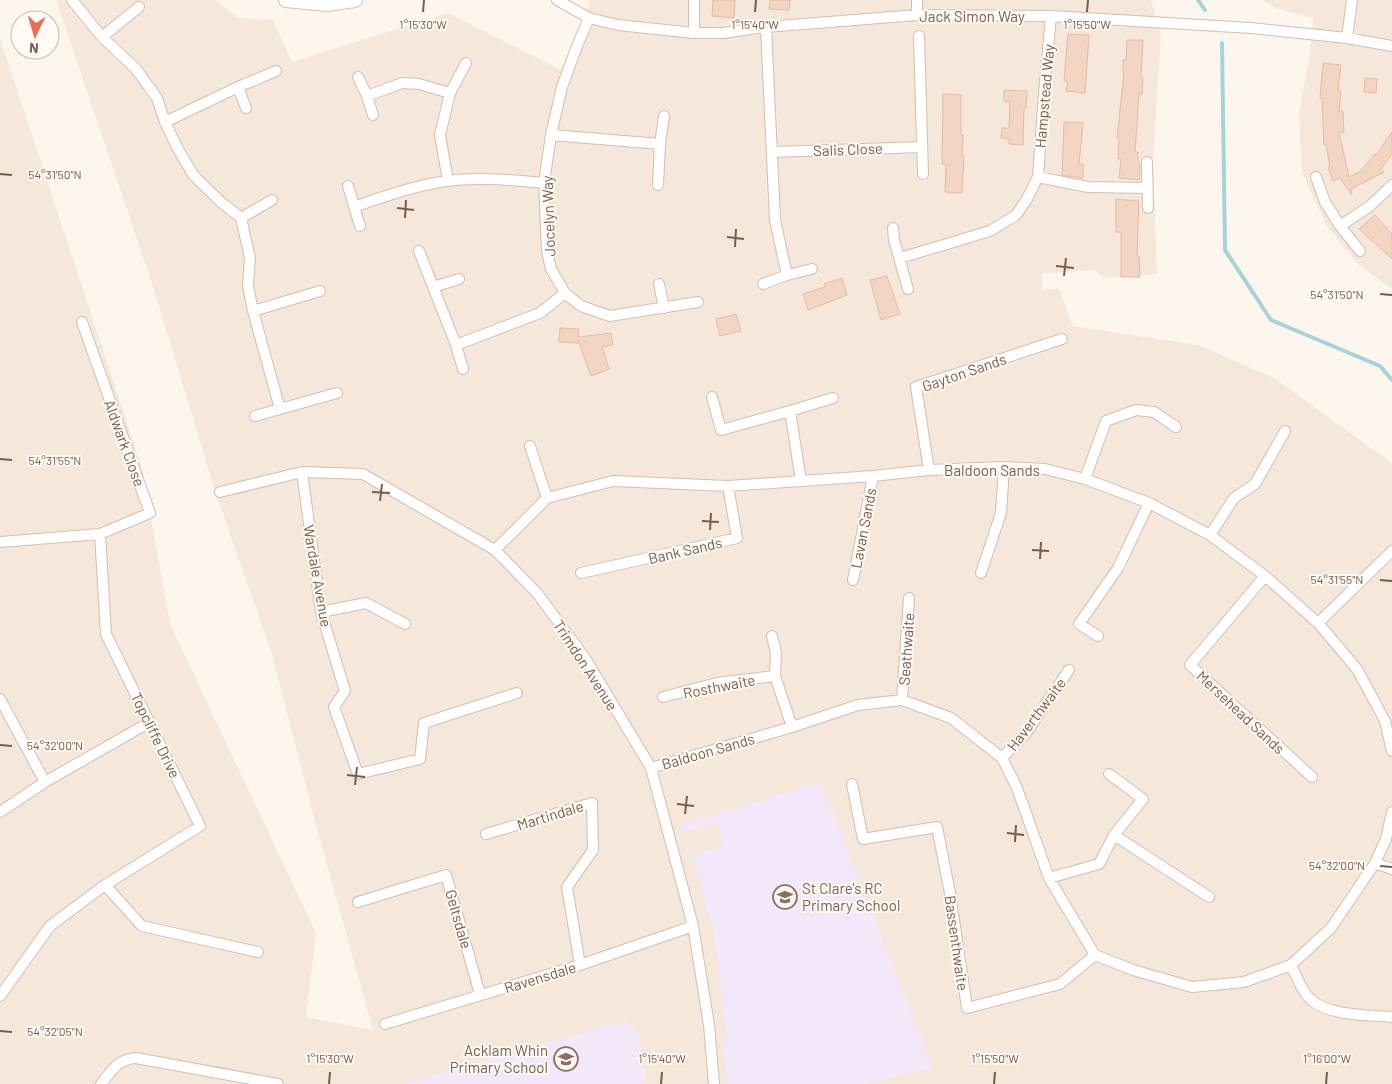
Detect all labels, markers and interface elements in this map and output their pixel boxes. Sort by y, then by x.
street label: Jack Simon Way [919,7,1025,25]
north arrow [10,10,60,60]
text: 1°15'30"W [399,17,447,31]
text: 1°15'40"W [731,17,779,31]
text: 1°15'50"W [1063,17,1111,31]
text: N [28,40,39,57]
street label: Hampstead Way [1030,43,1058,149]
street label: Salis Close [813,139,883,159]
text: 54°31'50"N [28,167,82,181]
street label: Jocelyn Way [538,175,558,257]
text: 54°31'50"N [1310,287,1364,301]
street label: Gayton Sands [920,349,1008,395]
street label: Aldwark Close [101,397,149,489]
text: 54°31'55"N [29,453,81,467]
street label: Baldoon Sands [944,461,1040,479]
street label: Lavan Sands [846,486,880,570]
street label: Wardale Avenue [300,523,336,629]
street label: Bank Sands [646,533,724,567]
text: 54°31'55"N [1311,572,1363,586]
street label: Seathwaite [894,612,918,686]
street label: Trimdon Avenue [550,616,622,714]
street label: Mersehead Sands [1193,667,1289,757]
street label: Rosthwaite [681,670,757,702]
street label: Haverthwaite [1003,674,1069,754]
street label: Topcliffe Drive [127,689,185,781]
street label: Baldoon Sands [659,729,757,773]
text: 54°32'00"N [27,738,83,752]
street label: Martindale [515,796,585,834]
text: 54°32'00"N [1309,858,1365,872]
place label: St Clare's RC Primary School [802,879,900,914]
school or university icon: St Clare's RC Primary School [772,884,798,910]
street label: Geltsdale [442,887,476,951]
street label: Bassenthwaite [941,894,973,992]
street label: Ravensdale [502,958,578,996]
text: 54°32'05"N [27,1024,83,1038]
place label: Acklam Whin Primary School [450,1041,548,1076]
school or university icon: Acklam Whin Primary School [553,1046,579,1072]
text: 1°15'30"W [306,1051,354,1065]
text: 1°15'40"W [638,1051,686,1065]
text: 1°15'50"W [971,1051,1019,1065]
text: 1°16'00"W [1303,1051,1351,1065]

